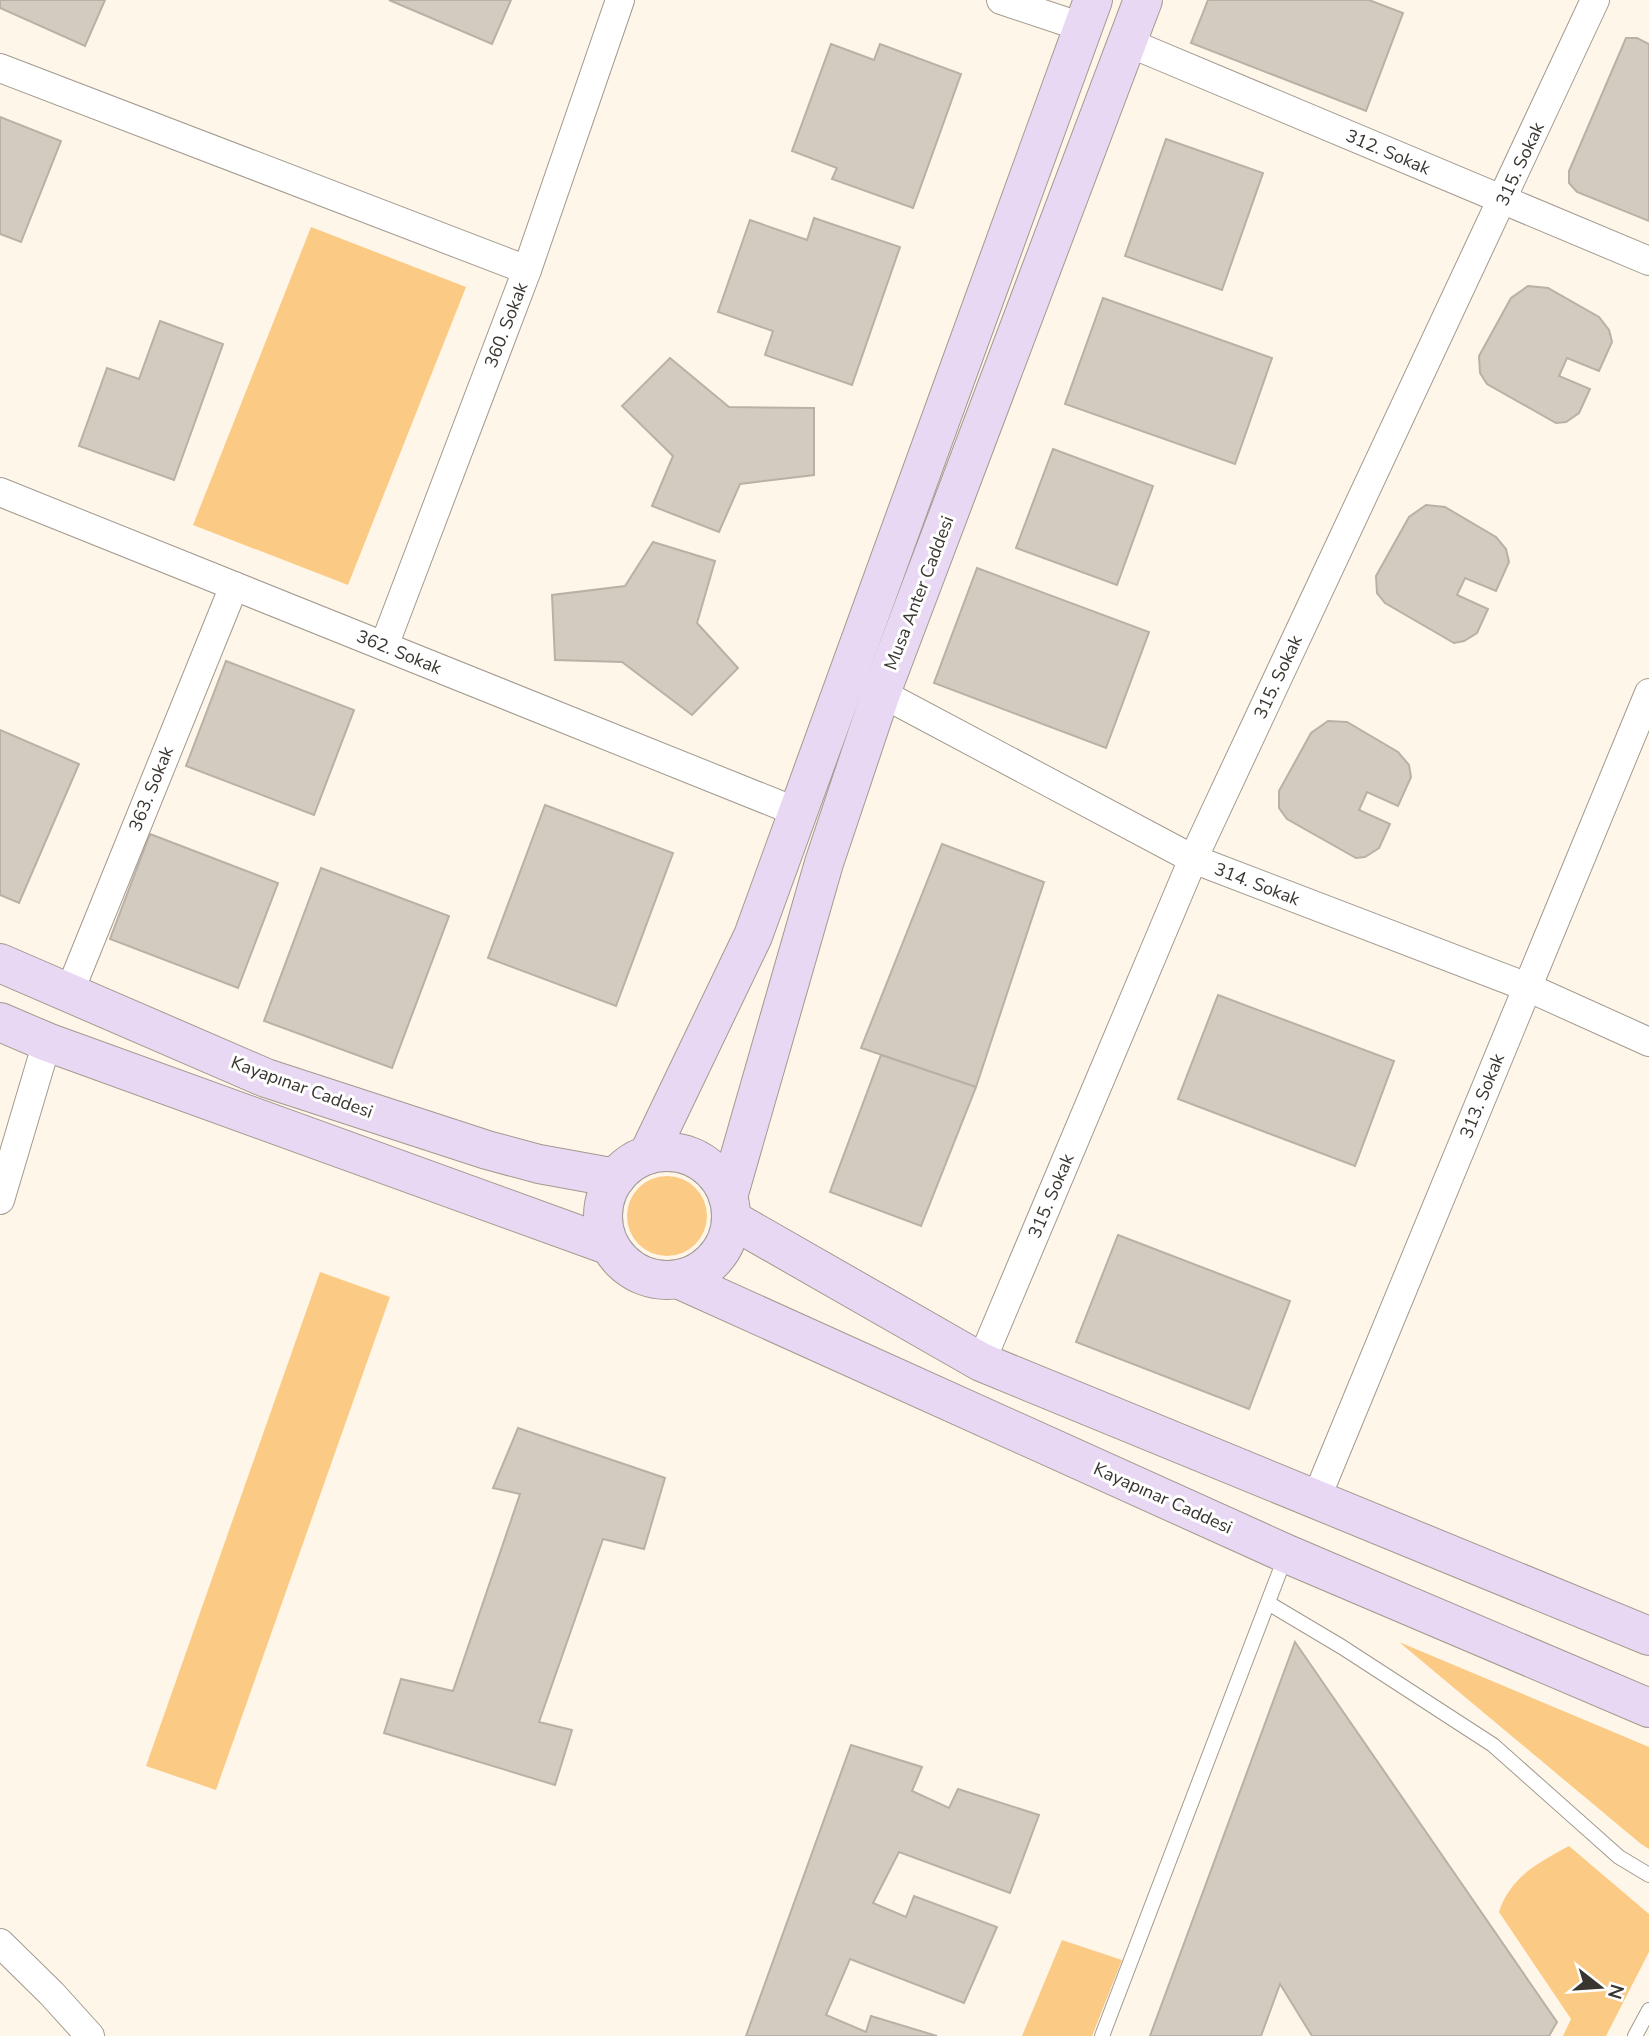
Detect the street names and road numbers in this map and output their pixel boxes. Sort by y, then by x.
street label: 315. Sokak [1490,117,1550,210]
street label: 312. Sokak [1342,123,1435,181]
street label: 360. Sokak [479,278,534,371]
street label: Musa Anter Caddesi [879,512,959,674]
street label: 362. Sokak [353,624,446,680]
street label: 315. Sokak [1248,630,1308,723]
street label: 363. Sokak [123,742,179,835]
street label: 314. Sokak [1211,857,1304,912]
street label: 313. Sokak [1454,1049,1510,1142]
street label: Kayapınar Caddesi [228,1050,376,1124]
street label: 315. Sokak [1022,1149,1080,1242]
street label: Kayapınar Caddesi [1090,1457,1236,1539]

